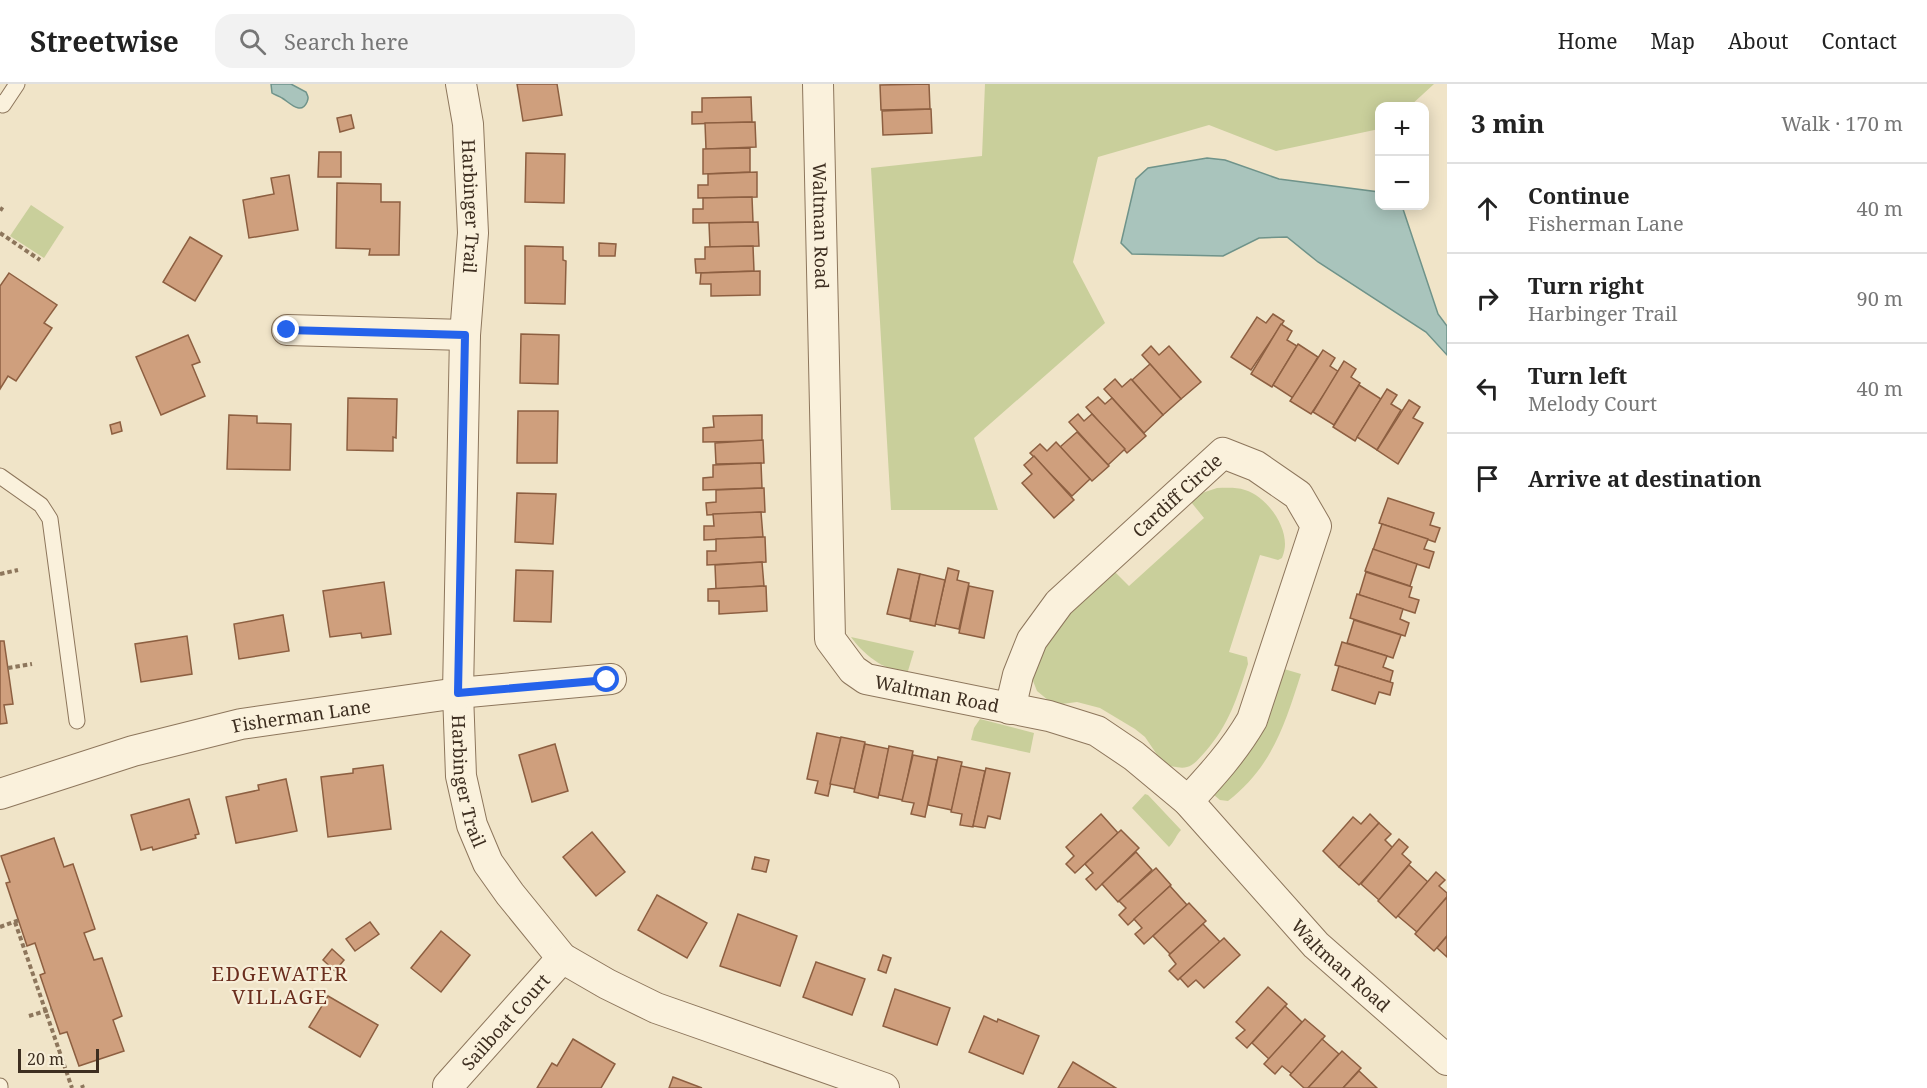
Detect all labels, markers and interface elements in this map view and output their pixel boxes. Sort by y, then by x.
search box [215,14,635,68]
text: Streetwise [30,22,179,60]
icon: search [236,25,269,58]
text: Search here [284,26,409,56]
text: Home [1558,27,1618,55]
text: Map [1651,27,1695,55]
text: About [1728,27,1789,55]
text: Contact [1822,27,1897,55]
map controls [1375,102,1429,210]
button: + [1375,102,1429,156]
text: 3 min [1471,105,1545,141]
text: Walk · 170 m [1781,110,1903,137]
street label: Harbinger Trail [457,139,485,275]
button: − [1375,156,1429,210]
street label: Waltman Road [808,162,834,289]
text: Continue [1528,180,1630,210]
icon: ahead [1471,192,1504,225]
text: 40 m [1857,195,1903,222]
text: Fisherman Lane [1528,210,1684,237]
text: Turn right [1528,270,1644,300]
icon: right [1471,282,1504,315]
text: 90 m [1857,285,1903,312]
text: Harbinger Trail [1528,300,1677,327]
route end [273,316,299,342]
text: Turn left [1528,360,1627,390]
icon: left [1471,372,1504,405]
text: 40 m [1857,375,1903,402]
text: Melody Court [1528,390,1657,417]
street label: Cardiff Circle [1127,448,1227,542]
icon: arrive [1471,462,1504,495]
text: Arrive at destination [1528,463,1762,493]
route start [593,666,619,692]
street label: Waltman Road [873,669,1001,718]
street label: Fisherman Lane [229,694,372,738]
street label: Harbinger Trail [447,714,492,851]
street label: Waltman Road [1286,914,1395,1017]
district label: EDGEWATER VILLAGE [211,960,349,1010]
street label: Sailboat Court [456,968,555,1075]
scale bar [18,1046,99,1074]
text: 20 m [27,1048,64,1070]

